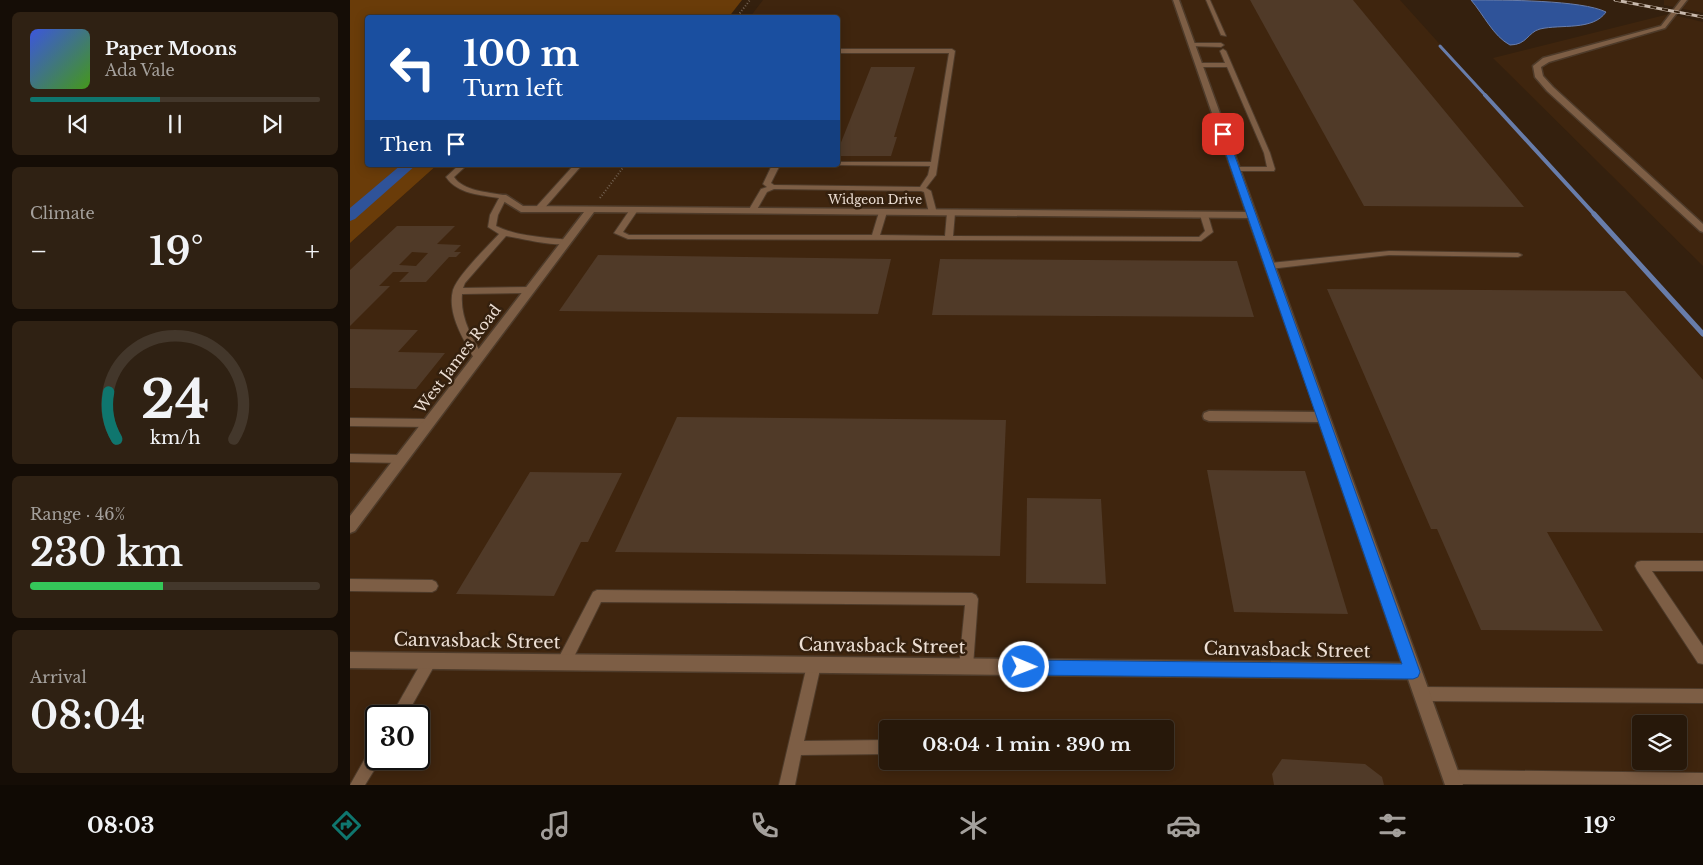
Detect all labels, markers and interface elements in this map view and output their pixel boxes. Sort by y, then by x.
text: 100 m [463,32,579,75]
icon: left [380,35,445,100]
text: Paper Moons [105,37,237,60]
text: Ada Vale [105,60,175,80]
text: Turn left [463,75,563,102]
icon: previous [64,110,92,138]
icon: pause [161,110,189,138]
icon: next [258,110,286,138]
pin [1202,113,1244,155]
icon: arrive [1209,120,1237,148]
icon: arrive [442,130,470,158]
text: Then [380,133,432,156]
street label: Widgeon Drive [827,192,922,207]
text: Climate [30,203,95,223]
text: 19° [149,228,204,275]
text: − [30,234,48,269]
text: + [305,234,320,269]
street label: West James Road [410,301,505,418]
text: 24 [141,368,209,432]
text: km/h [150,427,200,449]
text: Range · 46% [30,504,125,524]
text: 230 km [30,529,183,576]
street label: Canvasback Street [393,629,561,653]
street label: Canvasback Street [798,634,966,658]
street label: Canvasback Street [1203,638,1371,662]
position arrow [997,640,1049,692]
text: Arrival [30,667,87,687]
text: 08:04 [30,692,145,739]
speed limit sign: 30 [365,705,430,770]
map controls [1632,715,1687,770]
button: layers [1632,715,1687,770]
text: 08:04 · 1 min · 390 m [922,733,1131,756]
icon: directions [329,808,364,843]
icon: music [538,808,573,843]
icon: phone [747,808,782,843]
icon: climate [956,808,991,843]
icon: car [1166,808,1201,843]
icon: filters [1375,808,1410,843]
text: 08:03 [87,812,155,839]
text: 19° [1584,812,1616,839]

